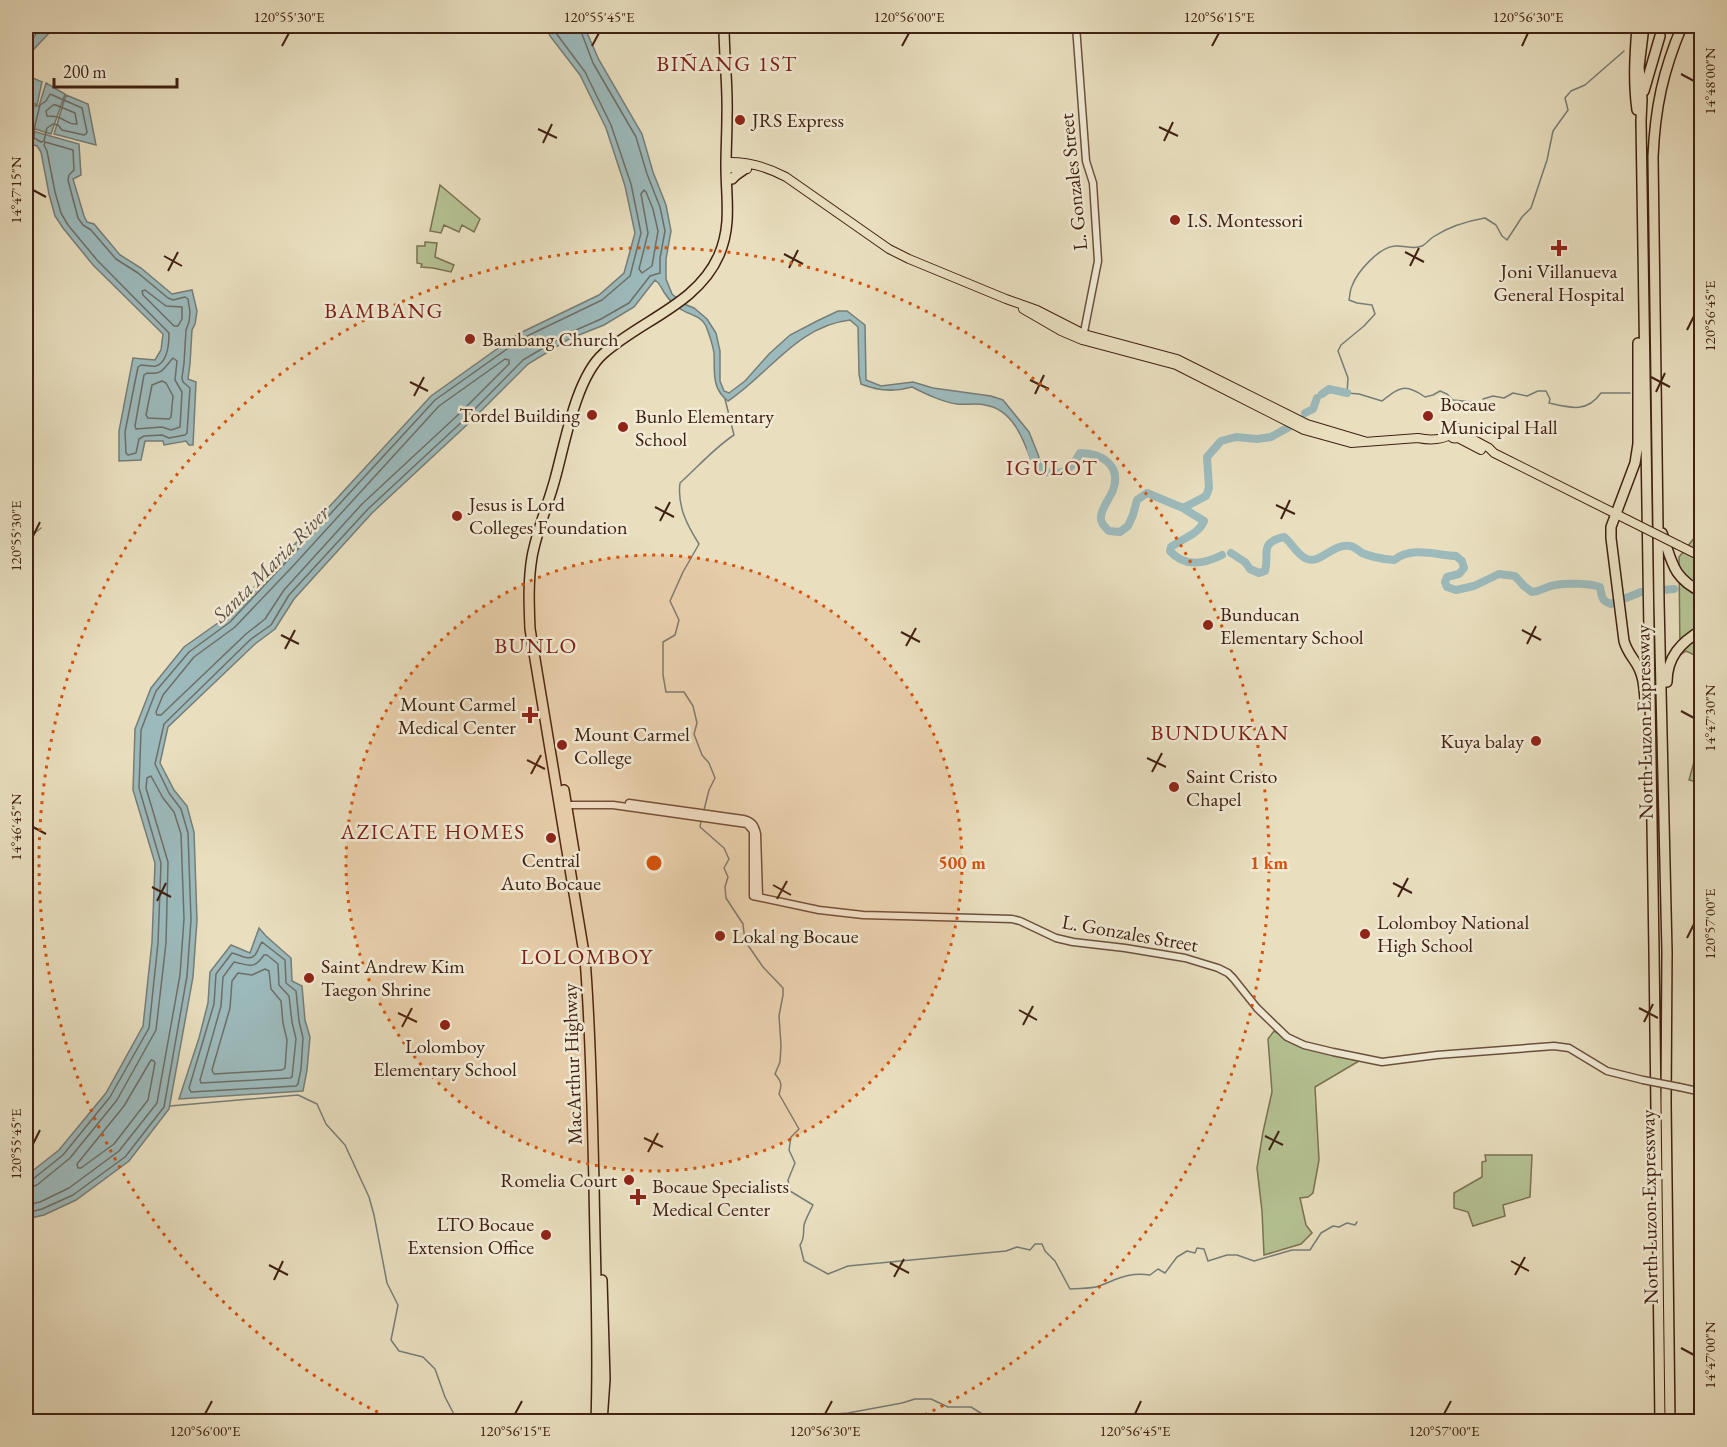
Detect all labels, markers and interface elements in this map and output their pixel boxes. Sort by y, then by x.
text: 120°55'30"E [253,7,325,26]
text: 120°55'45"E [563,7,635,26]
text: 120°56'00"E [873,7,945,26]
text: 120°56'15"E [1183,7,1255,26]
text: 120°56'30"E [1492,7,1564,26]
text: 14°48'00"N [1700,47,1719,115]
district label: BIÑANG 1ST [656,49,798,78]
scale bar [54,51,177,89]
text: 200 m [63,60,107,83]
place label: JRS Express [750,107,844,133]
street label: L. Gonzales Street [1053,111,1093,252]
marker: JRS Express [733,113,747,127]
text: 14°47'15"N [6,156,25,224]
place label: I.S. Montessori [1187,207,1303,233]
marker: I.S. Montessori [1168,213,1182,227]
marker: Joni Villanueva General Hospital [1550,239,1568,257]
place label: Joni Villanueva General Hospital [1493,258,1625,307]
text: 120°56'45"E [1700,280,1719,352]
district label: BAMBANG [324,296,444,325]
place label: Bambang Church [482,326,619,352]
marker: Bambang Church [463,332,477,346]
place label: Bocaue Municipal Hall [1440,391,1558,440]
place label: Tordel Building [459,402,580,428]
place label: Bunlo Elementary School [635,403,774,452]
marker: Tordel Building [585,408,599,422]
marker: Bocaue Municipal Hall [1421,409,1435,423]
marker: Bunlo Elementary School [616,420,630,434]
district label: IGULOT [1006,453,1098,482]
place label: Jesus is Lord Colleges Foundation [467,491,628,540]
water label: Santa Maria River [206,499,336,629]
text: 120°55'30"E [6,500,25,572]
marker: Jesus is Lord Colleges Foundation [450,509,464,523]
place label: Bunducan Elementary School [1220,601,1364,650]
marker: Bunducan Elementary School [1201,618,1215,632]
street label: North Luzon Expressway [1629,624,1659,820]
district label: BUNLO [494,631,578,660]
text: 14°47'30"N [1700,684,1719,752]
place label: Mount Carmel Medical Center [398,691,516,740]
marker: Mount Carmel Medical Center [521,706,539,724]
district label: BUNDUKAN [1150,718,1290,747]
place label: Mount Carmel College [574,721,690,770]
place label: Kuya balay [1440,728,1524,754]
marker: Kuya balay [1529,734,1543,748]
marker: Mount Carmel College [555,738,569,752]
place label: Saint Cristo Chapel [1186,763,1278,812]
marker: Saint Cristo Chapel [1167,780,1181,794]
text: 14°46'45"N [6,793,25,861]
district label: AZICATE HOMES [340,818,525,845]
marker: Central Auto Bocaue [544,831,558,845]
place label: Central Auto Bocaue [500,847,601,896]
text: 500 m [938,851,986,874]
text: 1 km [1250,851,1289,874]
centre of rings [644,853,664,873]
text: 120°57'00"E [1700,888,1719,960]
street label: L. Gonzales Street [1060,908,1201,958]
place label: Lolomboy National High School [1377,909,1529,958]
place label: Lokal ng Bocaue [732,923,859,949]
marker: Lolomboy National High School [1358,927,1372,941]
marker: Lokal ng Bocaue [713,929,727,943]
district label: LOLOMBOY [520,942,654,971]
place label: Saint Andrew Kim Taegon Shrine [321,953,465,1002]
marker: Saint Andrew Kim Taegon Shrine [302,971,316,985]
street label: MacArthur Highway [556,983,588,1145]
marker: Lolomboy Elementary School [438,1018,452,1032]
place label: Lolomboy Elementary School [373,1033,517,1082]
text: 120°55'45"E [6,1108,25,1180]
street label: North Luzon Expressway [1634,1109,1664,1305]
place label: Romelia Court [500,1167,618,1193]
marker: Romelia Court [622,1173,636,1187]
place label: Bocaue Specialists Medical Center [652,1173,789,1222]
marker: Bocaue Specialists Medical Center [629,1188,647,1206]
place label: LTO Bocaue Extension Office [407,1211,534,1260]
marker: LTO Bocaue Extension Office [539,1228,553,1242]
text: 14°47'00"N [1700,1321,1719,1389]
text: 120°56'00"E [169,1421,241,1440]
text: 120°56'15"E [479,1421,551,1440]
text: 120°56'30"E [789,1421,861,1440]
text: 120°56'45"E [1099,1421,1171,1440]
text: 120°57'00"E [1408,1421,1480,1440]

